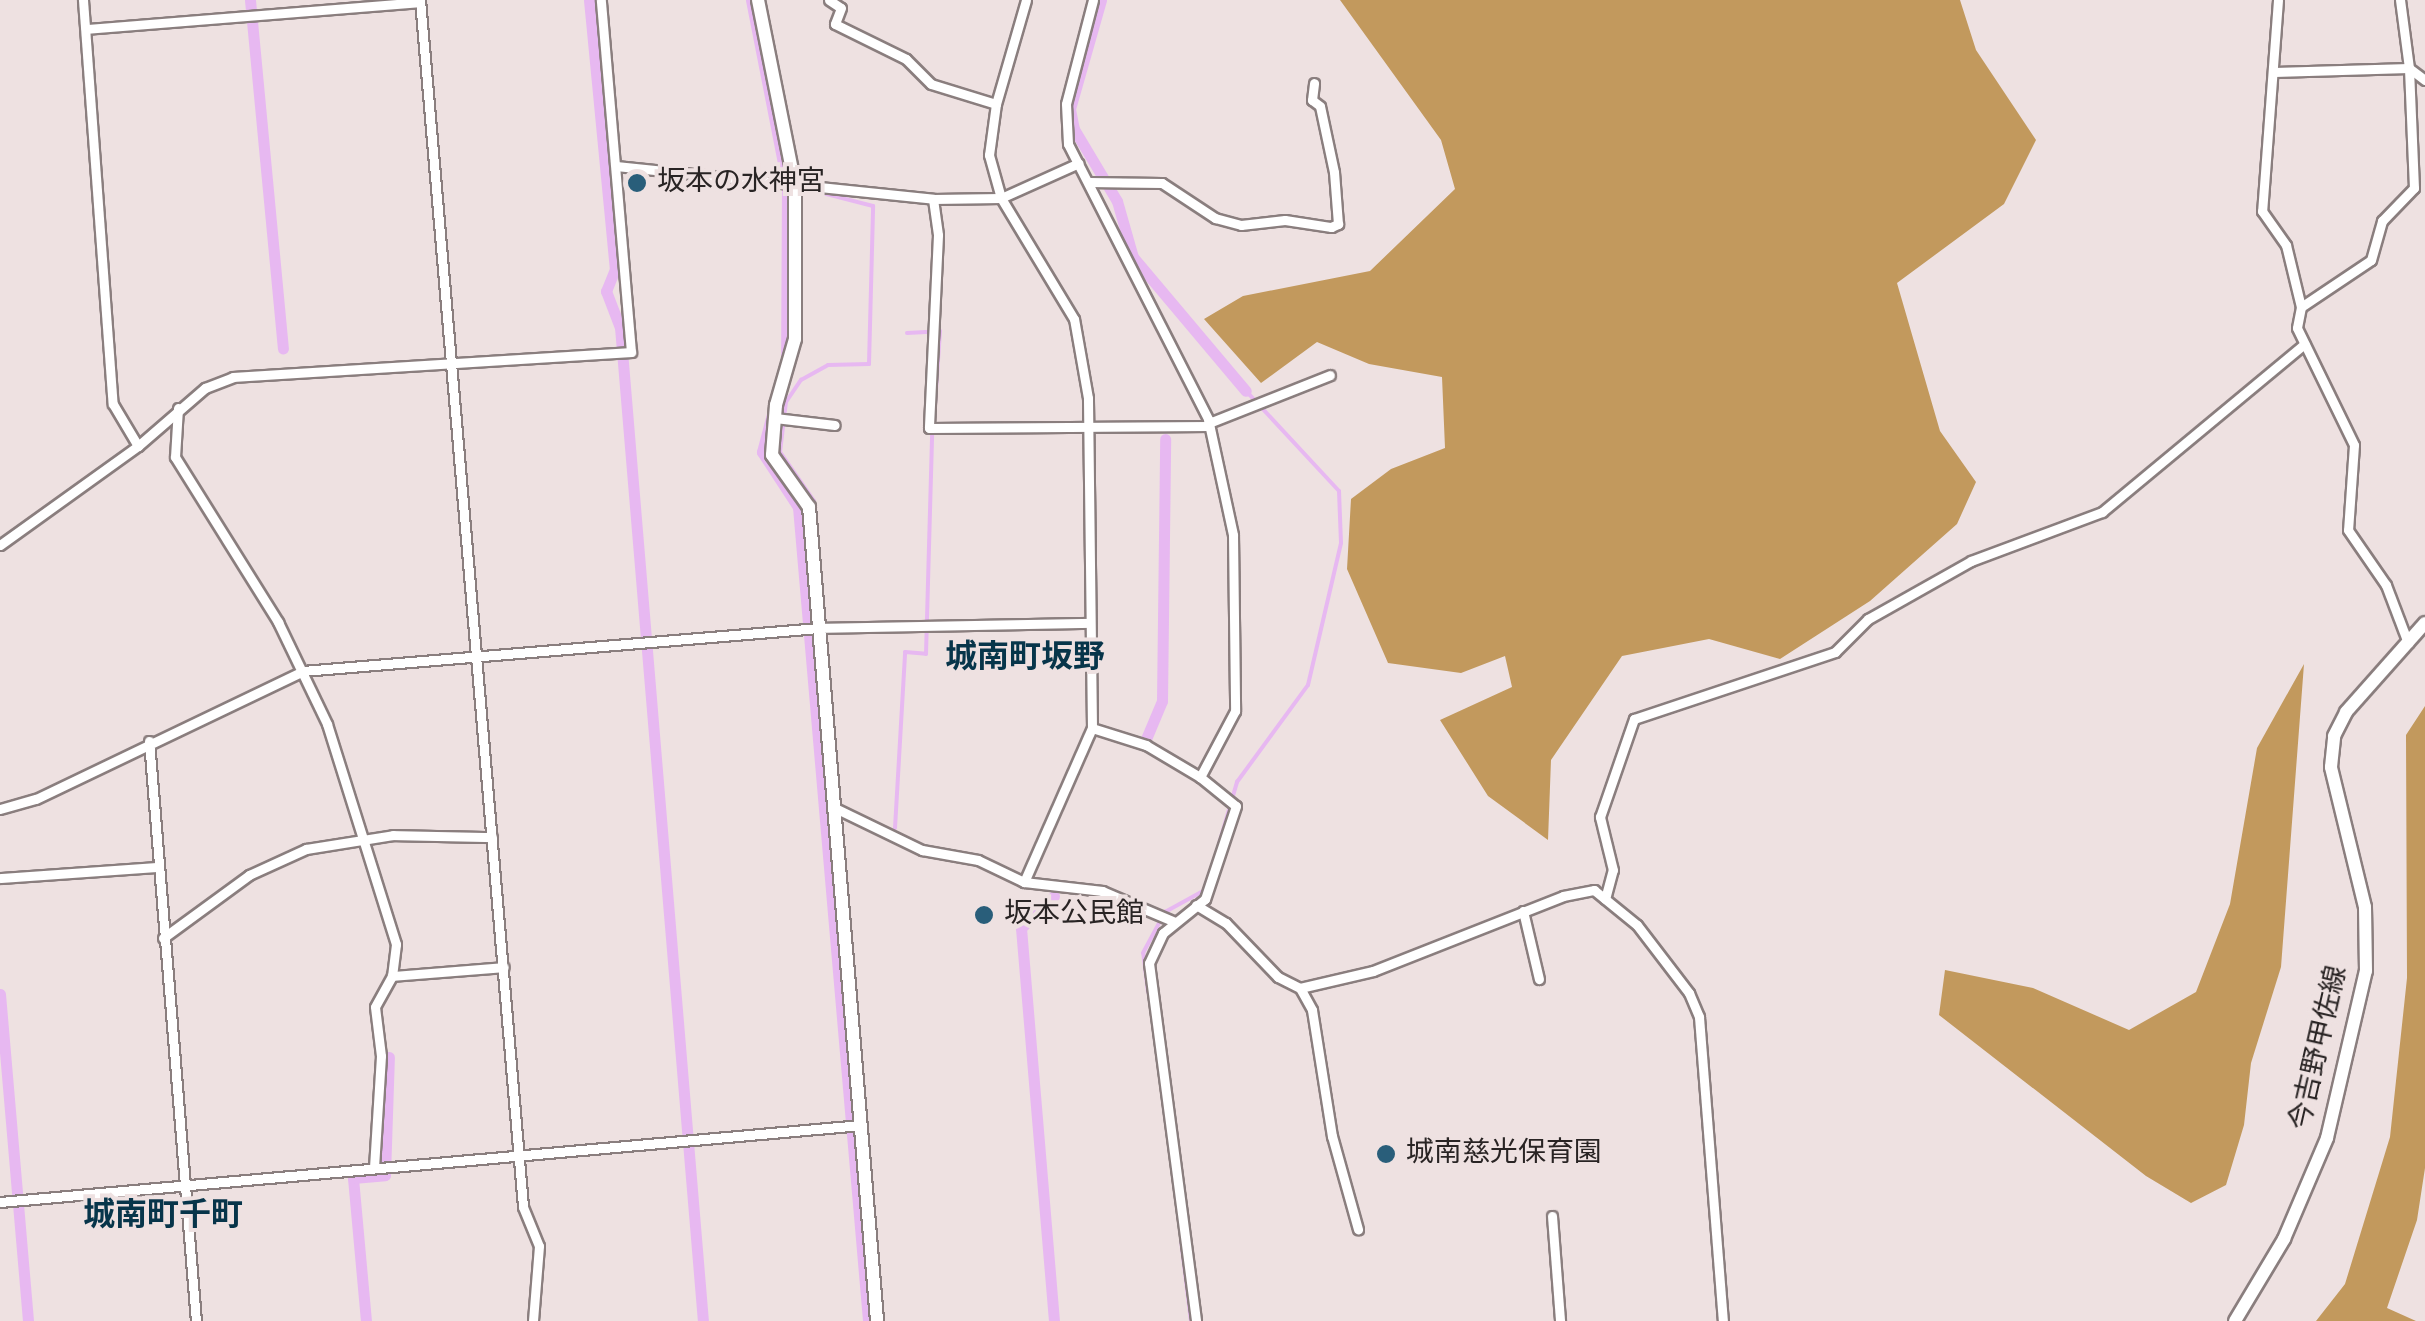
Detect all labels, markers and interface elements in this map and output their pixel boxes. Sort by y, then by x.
place label: 坂本の水神宮 [657,166,825,200]
marker: 坂本の水神宮 [626,172,648,194]
district label: 城南町坂野 [945,640,1105,678]
place label: 坂本公民館 [1004,898,1144,932]
marker: 坂本公民館 [973,904,995,926]
street label: 今吉野甲佐線 [2285,962,2355,1134]
place label: 城南慈光保育園 [1406,1137,1602,1171]
marker: 城南慈光保育園 [1375,1143,1397,1165]
district label: 城南町千町 [83,1198,243,1236]

